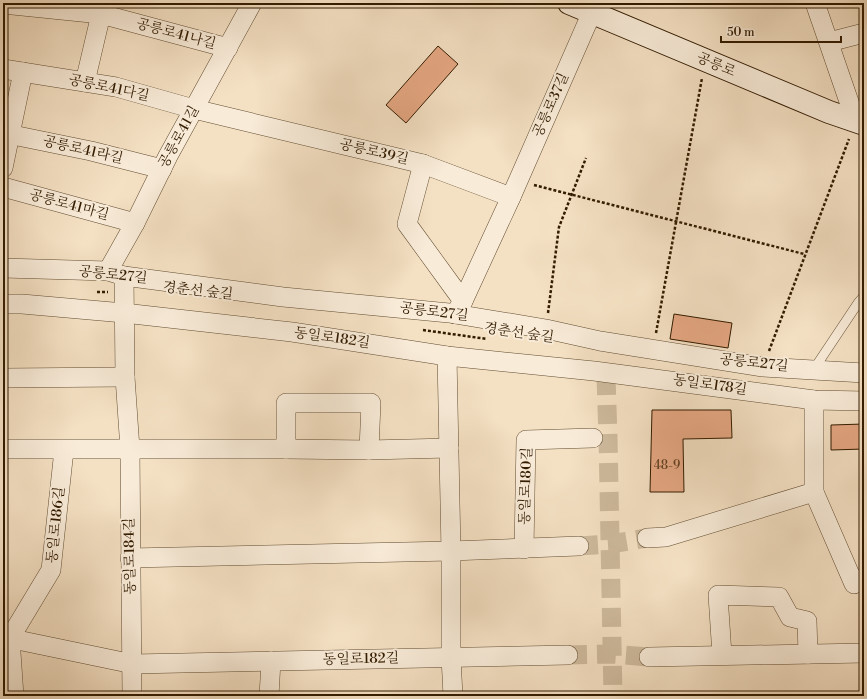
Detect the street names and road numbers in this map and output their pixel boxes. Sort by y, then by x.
street label: 공릉로41나길 [134,15,218,53]
street label: 공릉로 [694,49,739,81]
street label: 공릉로37길 [529,70,573,140]
street label: 공릉로41다길 [67,71,151,105]
street label: 공릉로41길 [155,103,203,171]
street label: 공릉로41라길 [41,132,125,168]
street label: 공릉로39길 [338,135,410,169]
street label: 공릉로41마길 [27,186,111,224]
street label: 공릉로27길 [78,262,148,288]
street label: 경춘선 숲길 [162,278,234,304]
street label: 공릉로27길 [399,299,469,325]
street label: 경춘선 숲길 [483,319,555,347]
street label: 동일로182길 [293,324,371,352]
street label: 공릉로27길 [719,350,789,376]
street label: 동일로178길 [672,371,748,399]
street label: 동일로180길 [516,447,536,525]
street label: 동일로186길 [43,486,69,564]
street label: 동일로184길 [120,517,140,595]
street label: 동일로182길 [323,649,399,669]

